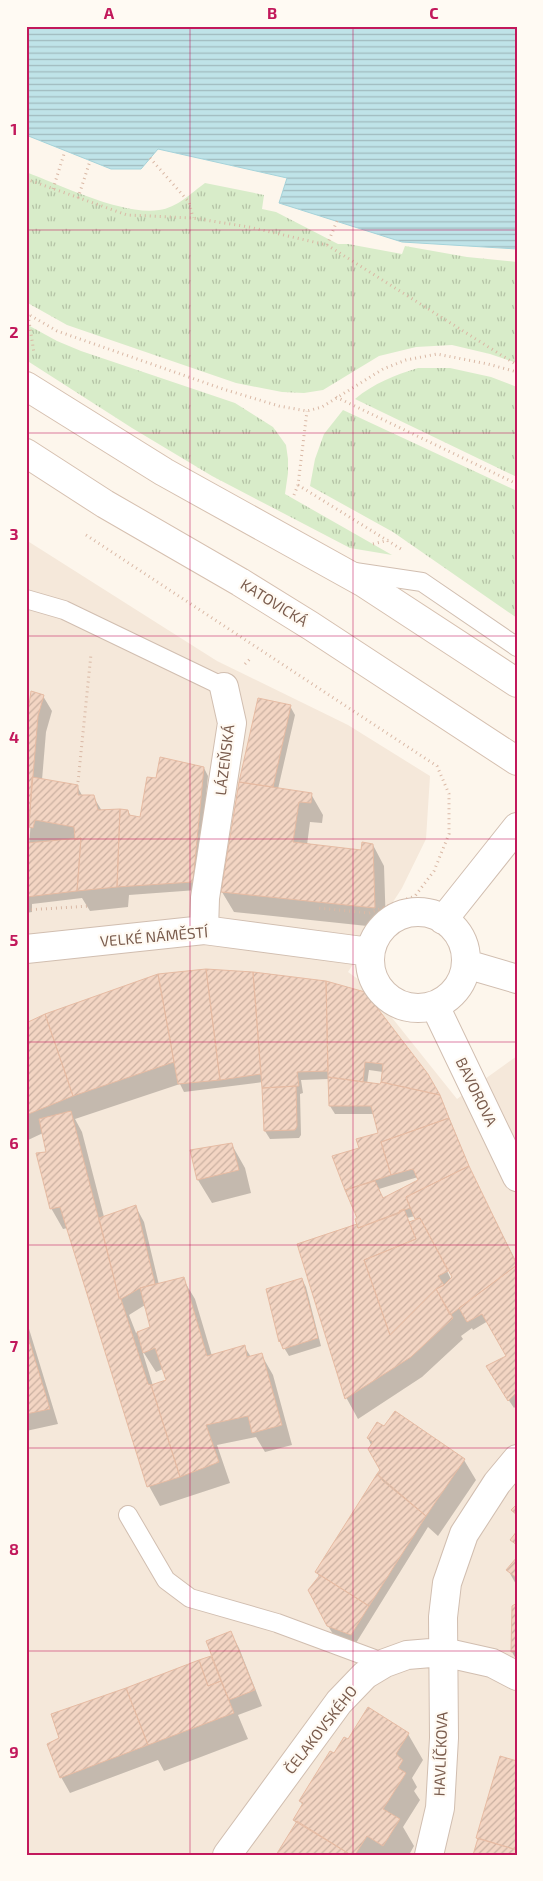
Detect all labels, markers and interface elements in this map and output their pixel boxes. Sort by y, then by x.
text: A [104,3,115,22]
text: B [267,3,277,22]
text: C [429,3,439,22]
text: 1 [11,119,17,138]
text: 2 [9,322,19,341]
text: 3 [9,524,19,543]
street label: KATOVICKÁ [238,574,312,630]
street label: LÁZEŇSKÁ [211,723,237,796]
text: 4 [9,727,19,746]
street label: VELKÉ NÁMĚSTÍ [99,922,210,950]
text: 5 [10,930,19,949]
street label: BAVOROVA [453,1054,502,1130]
text: 6 [9,1133,19,1152]
text: 7 [10,1336,19,1355]
text: 8 [9,1539,19,1558]
street label: ČELAKOVSKÉHO [280,1682,360,1777]
street label: HAVLÍČKOVA [430,1711,450,1797]
text: 9 [9,1742,19,1761]

